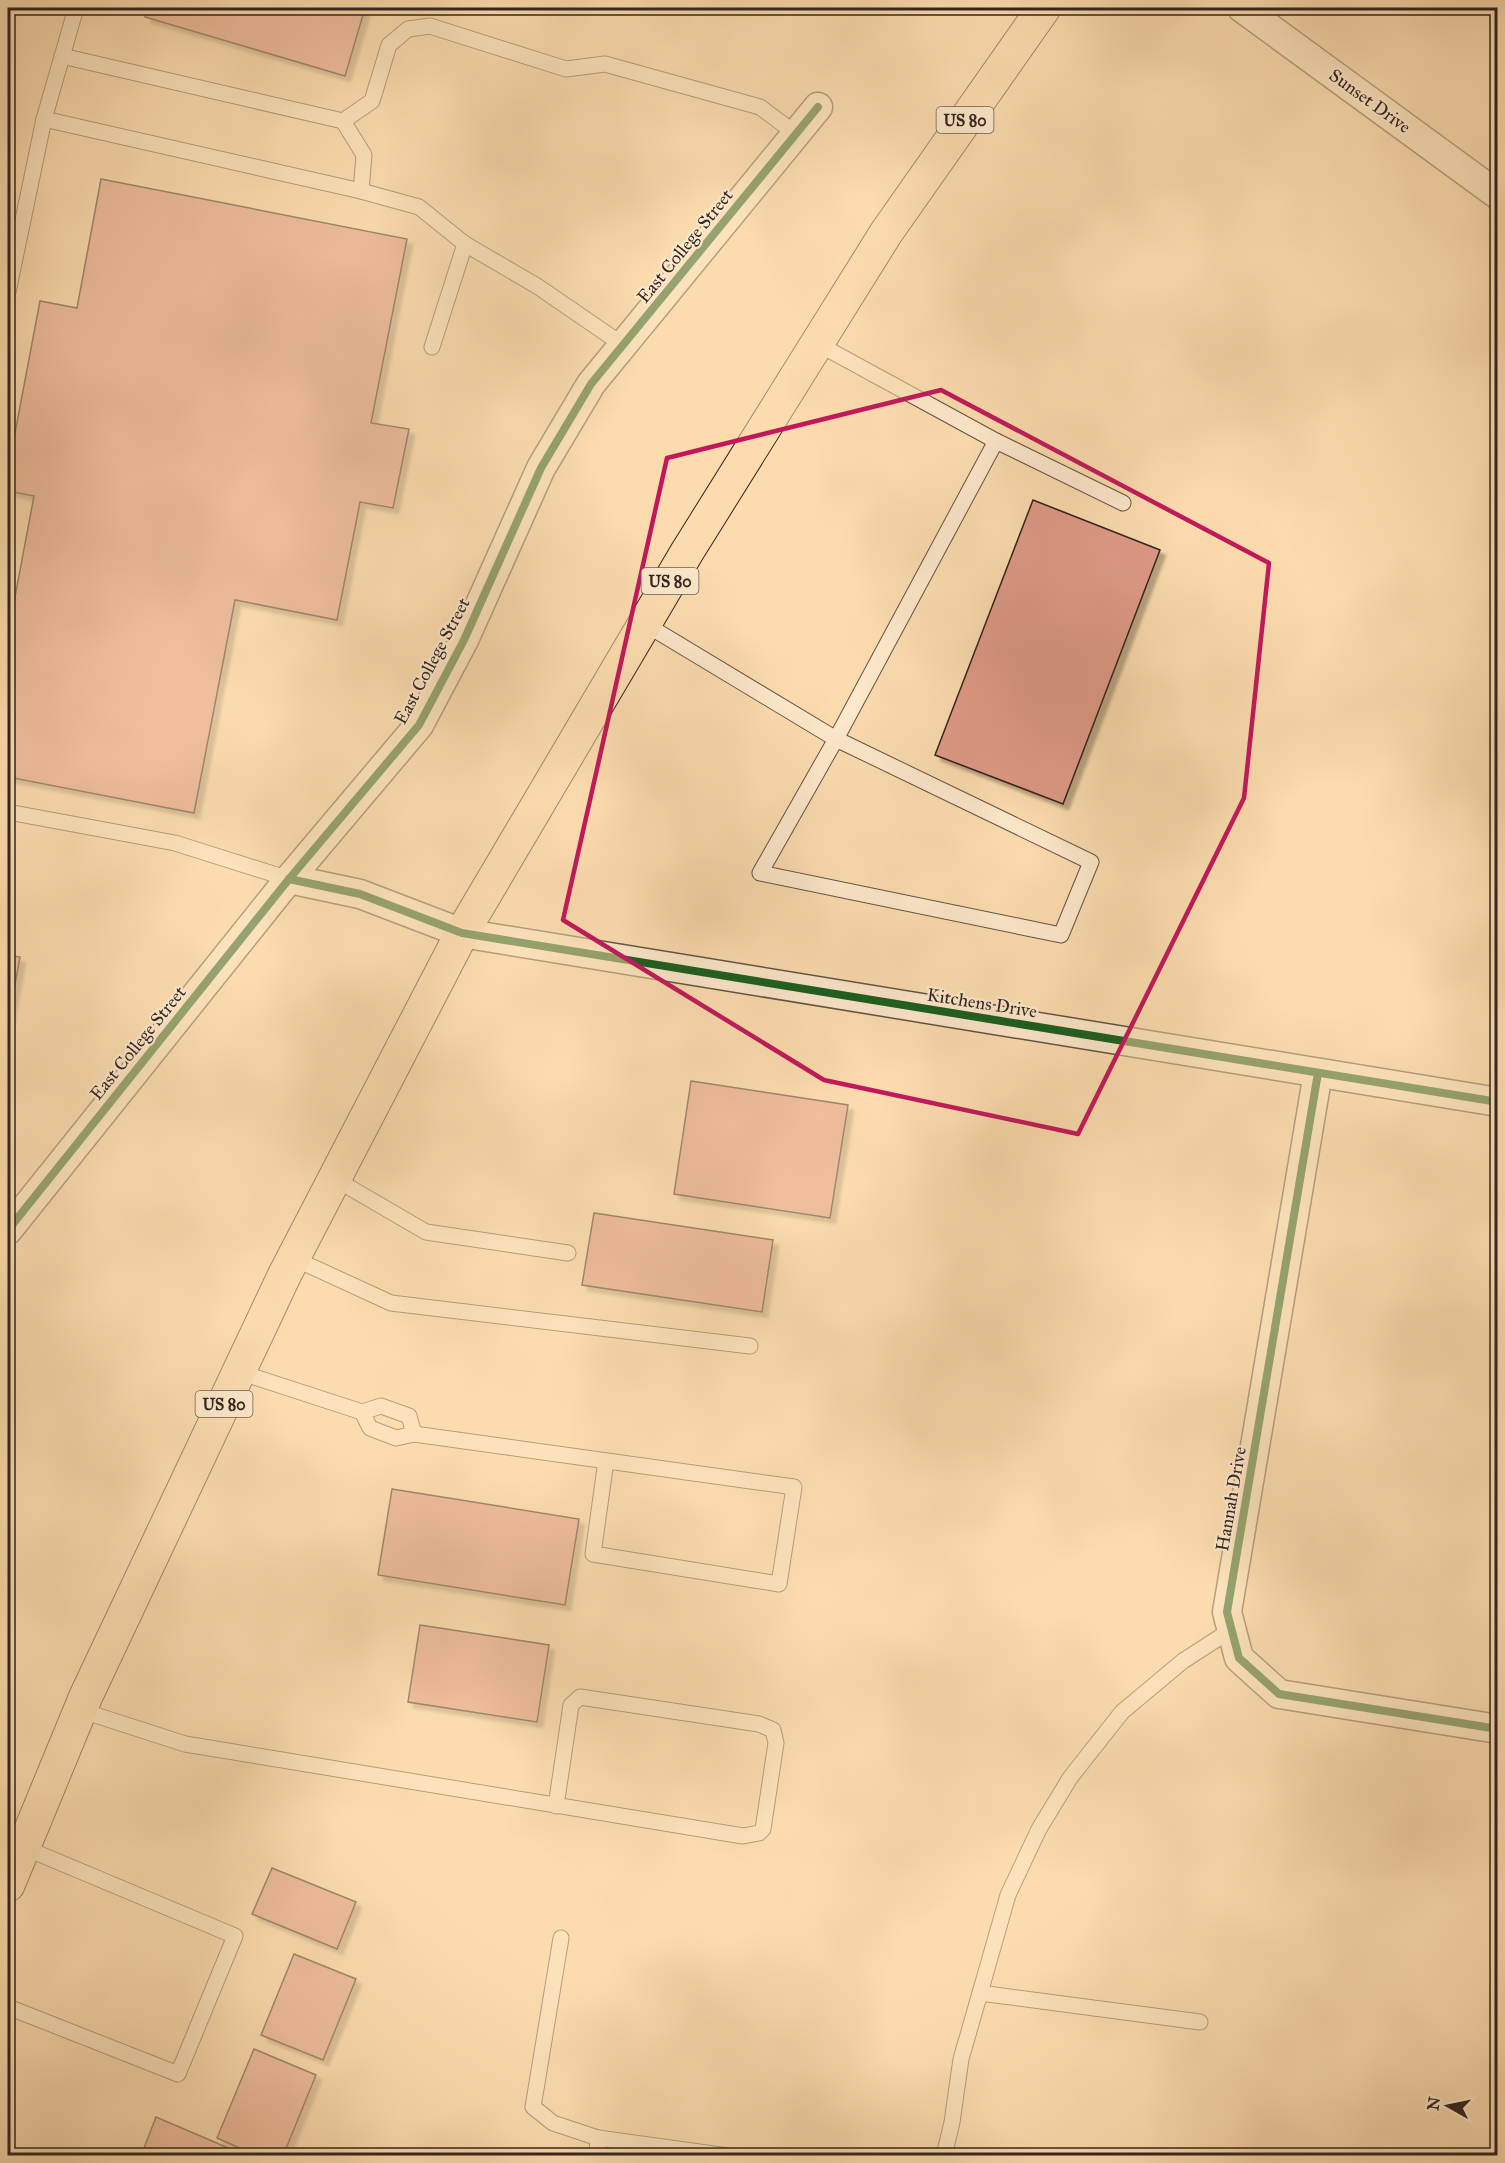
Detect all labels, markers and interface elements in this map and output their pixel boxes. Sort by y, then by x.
street label: Sunset Drive [1325,64,1415,138]
road number: US 80 [936,107,994,133]
street label: East College Street [632,184,739,308]
road number: US 80 [642,568,698,594]
street label: East College Street [389,593,476,729]
street label: East College Street [85,981,192,1105]
street label: Kitchens Drive [926,983,1038,1023]
road number: US 80 [196,1391,252,1417]
street label: Hannah Drive [1211,1445,1251,1553]
north arrow [1418,2076,1478,2136]
text: N [1423,2095,1444,2112]

